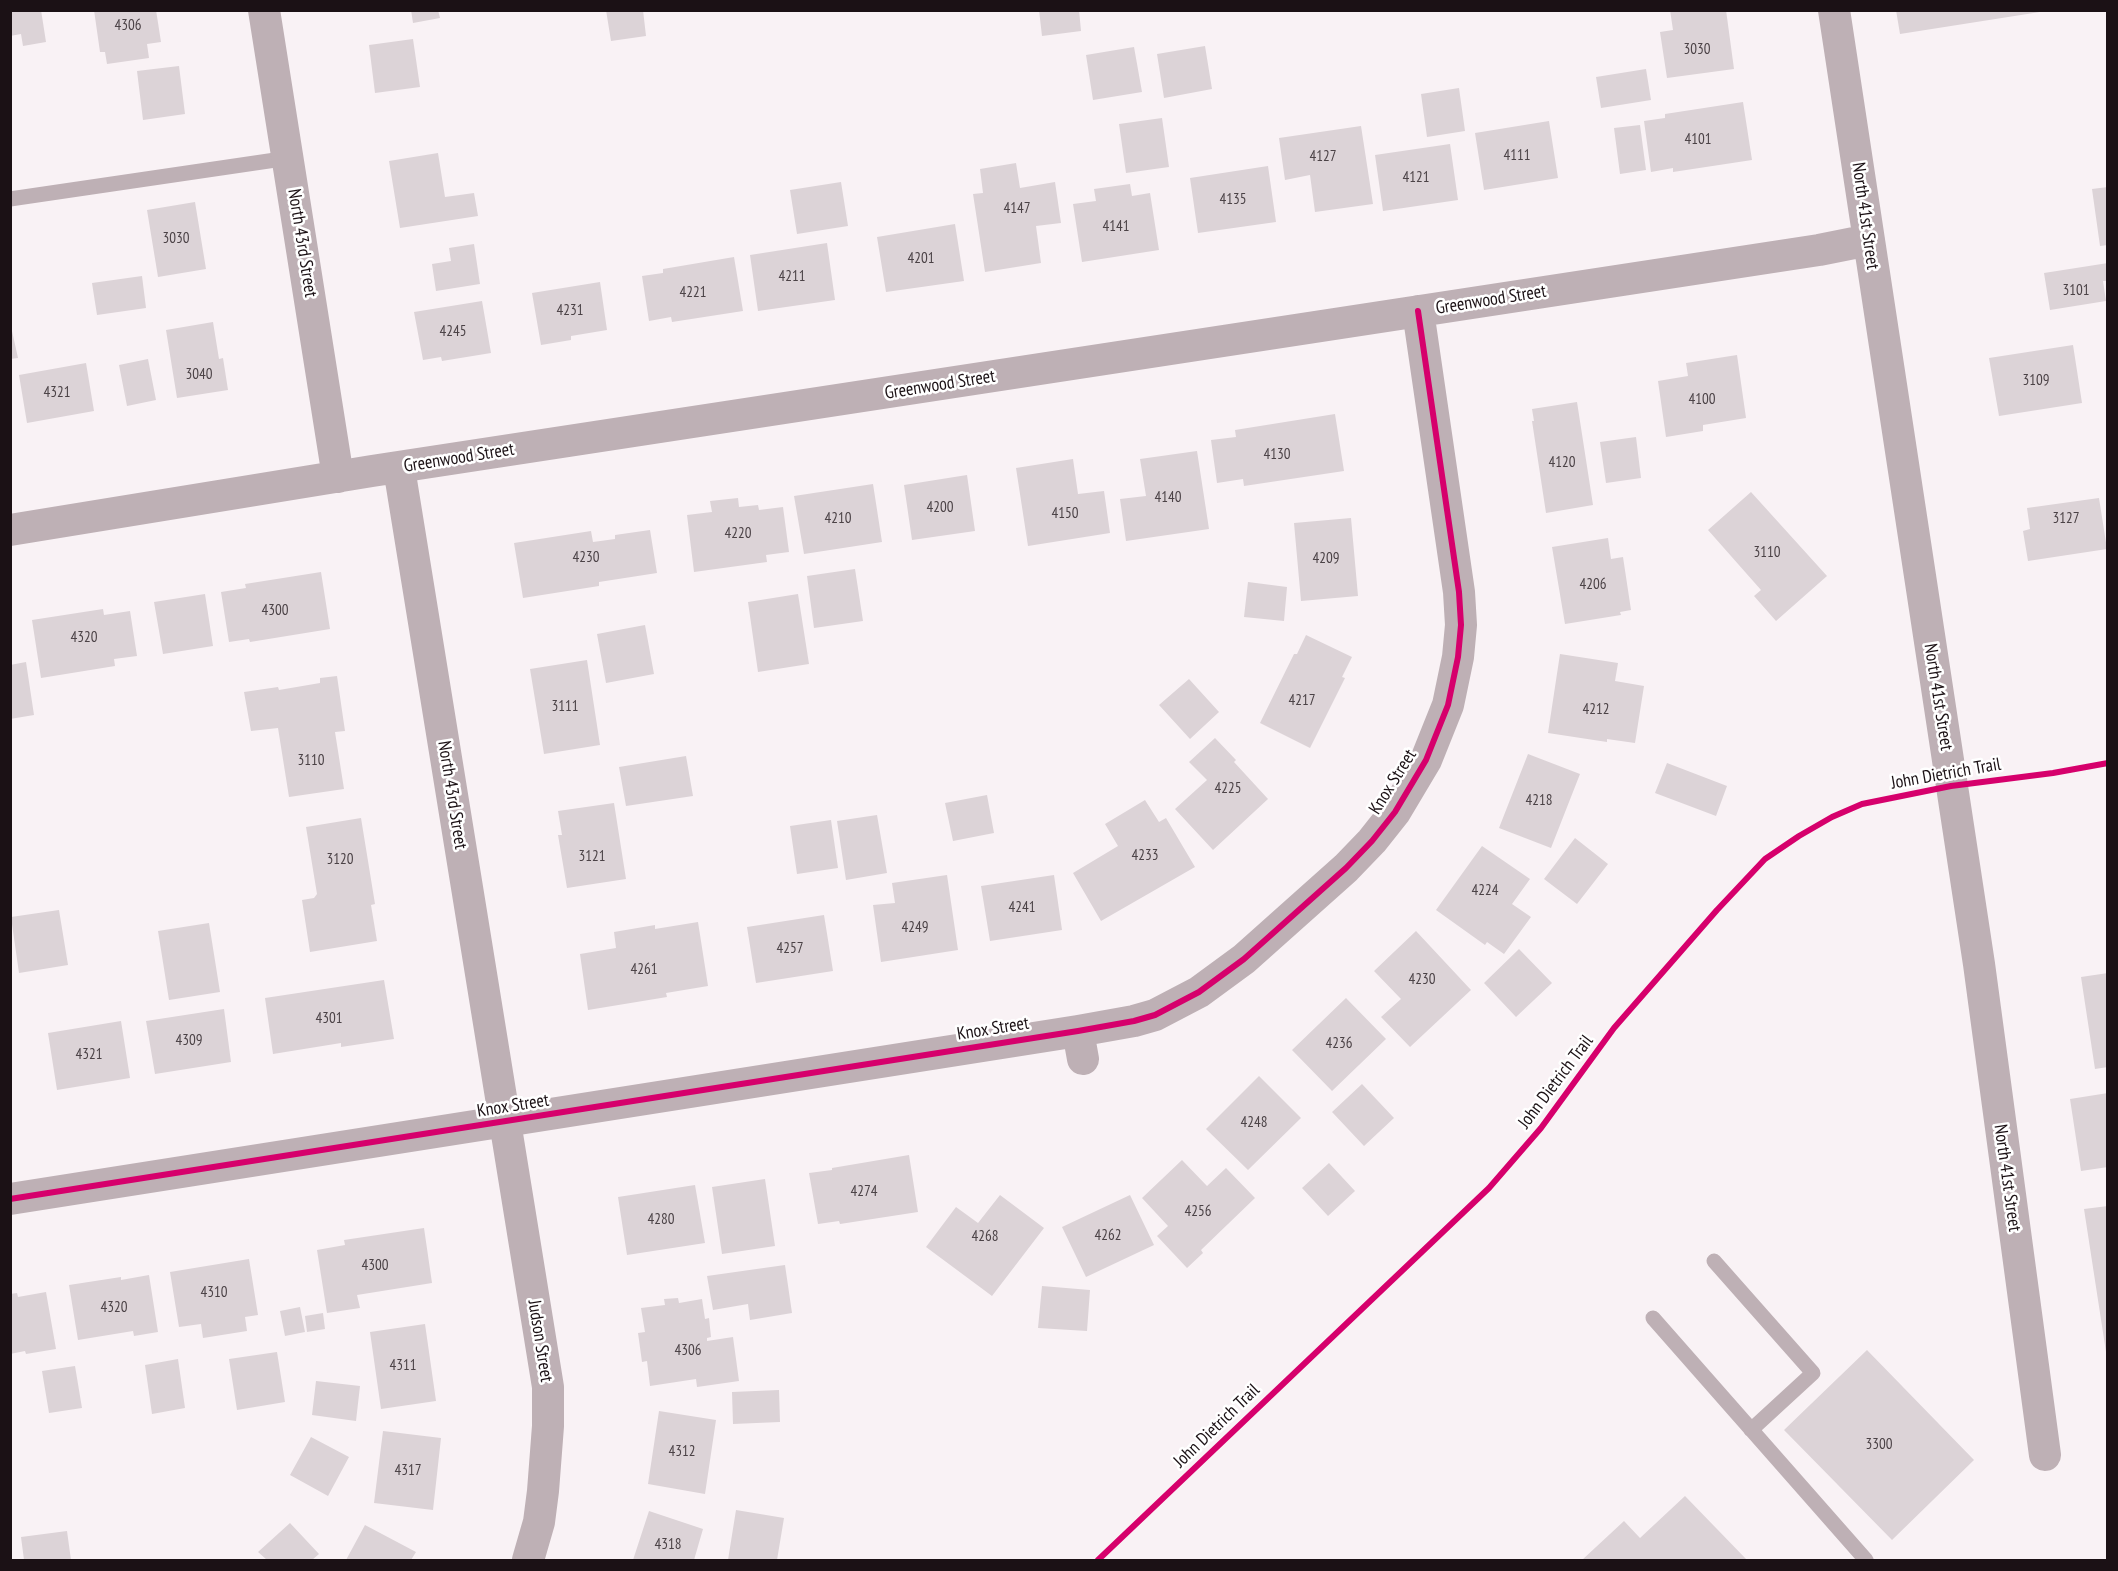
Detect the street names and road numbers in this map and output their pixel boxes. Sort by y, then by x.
street label: North 41st Street [1847,161,1883,271]
street label: North 43rd Street [283,187,321,299]
street label: Greenwood Street [1434,281,1548,319]
street label: Greenwood Street [883,366,997,404]
street label: Greenwood Street [402,439,516,477]
street label: North 41st Street [1919,642,1957,752]
street label: North 43rd Street [433,739,471,851]
street label: Knox Street [1365,746,1421,818]
street label: John Dietrich Trail [1889,754,2003,794]
street label: Knox Street [956,1013,1030,1045]
street label: John Dietrich Trail [1514,1031,1598,1133]
street label: Knox Street [476,1090,550,1122]
street label: North 41st Street [1989,1123,2025,1233]
street label: Judson Street [523,1298,557,1384]
street label: John Dietrich Trail [1169,1380,1265,1472]

